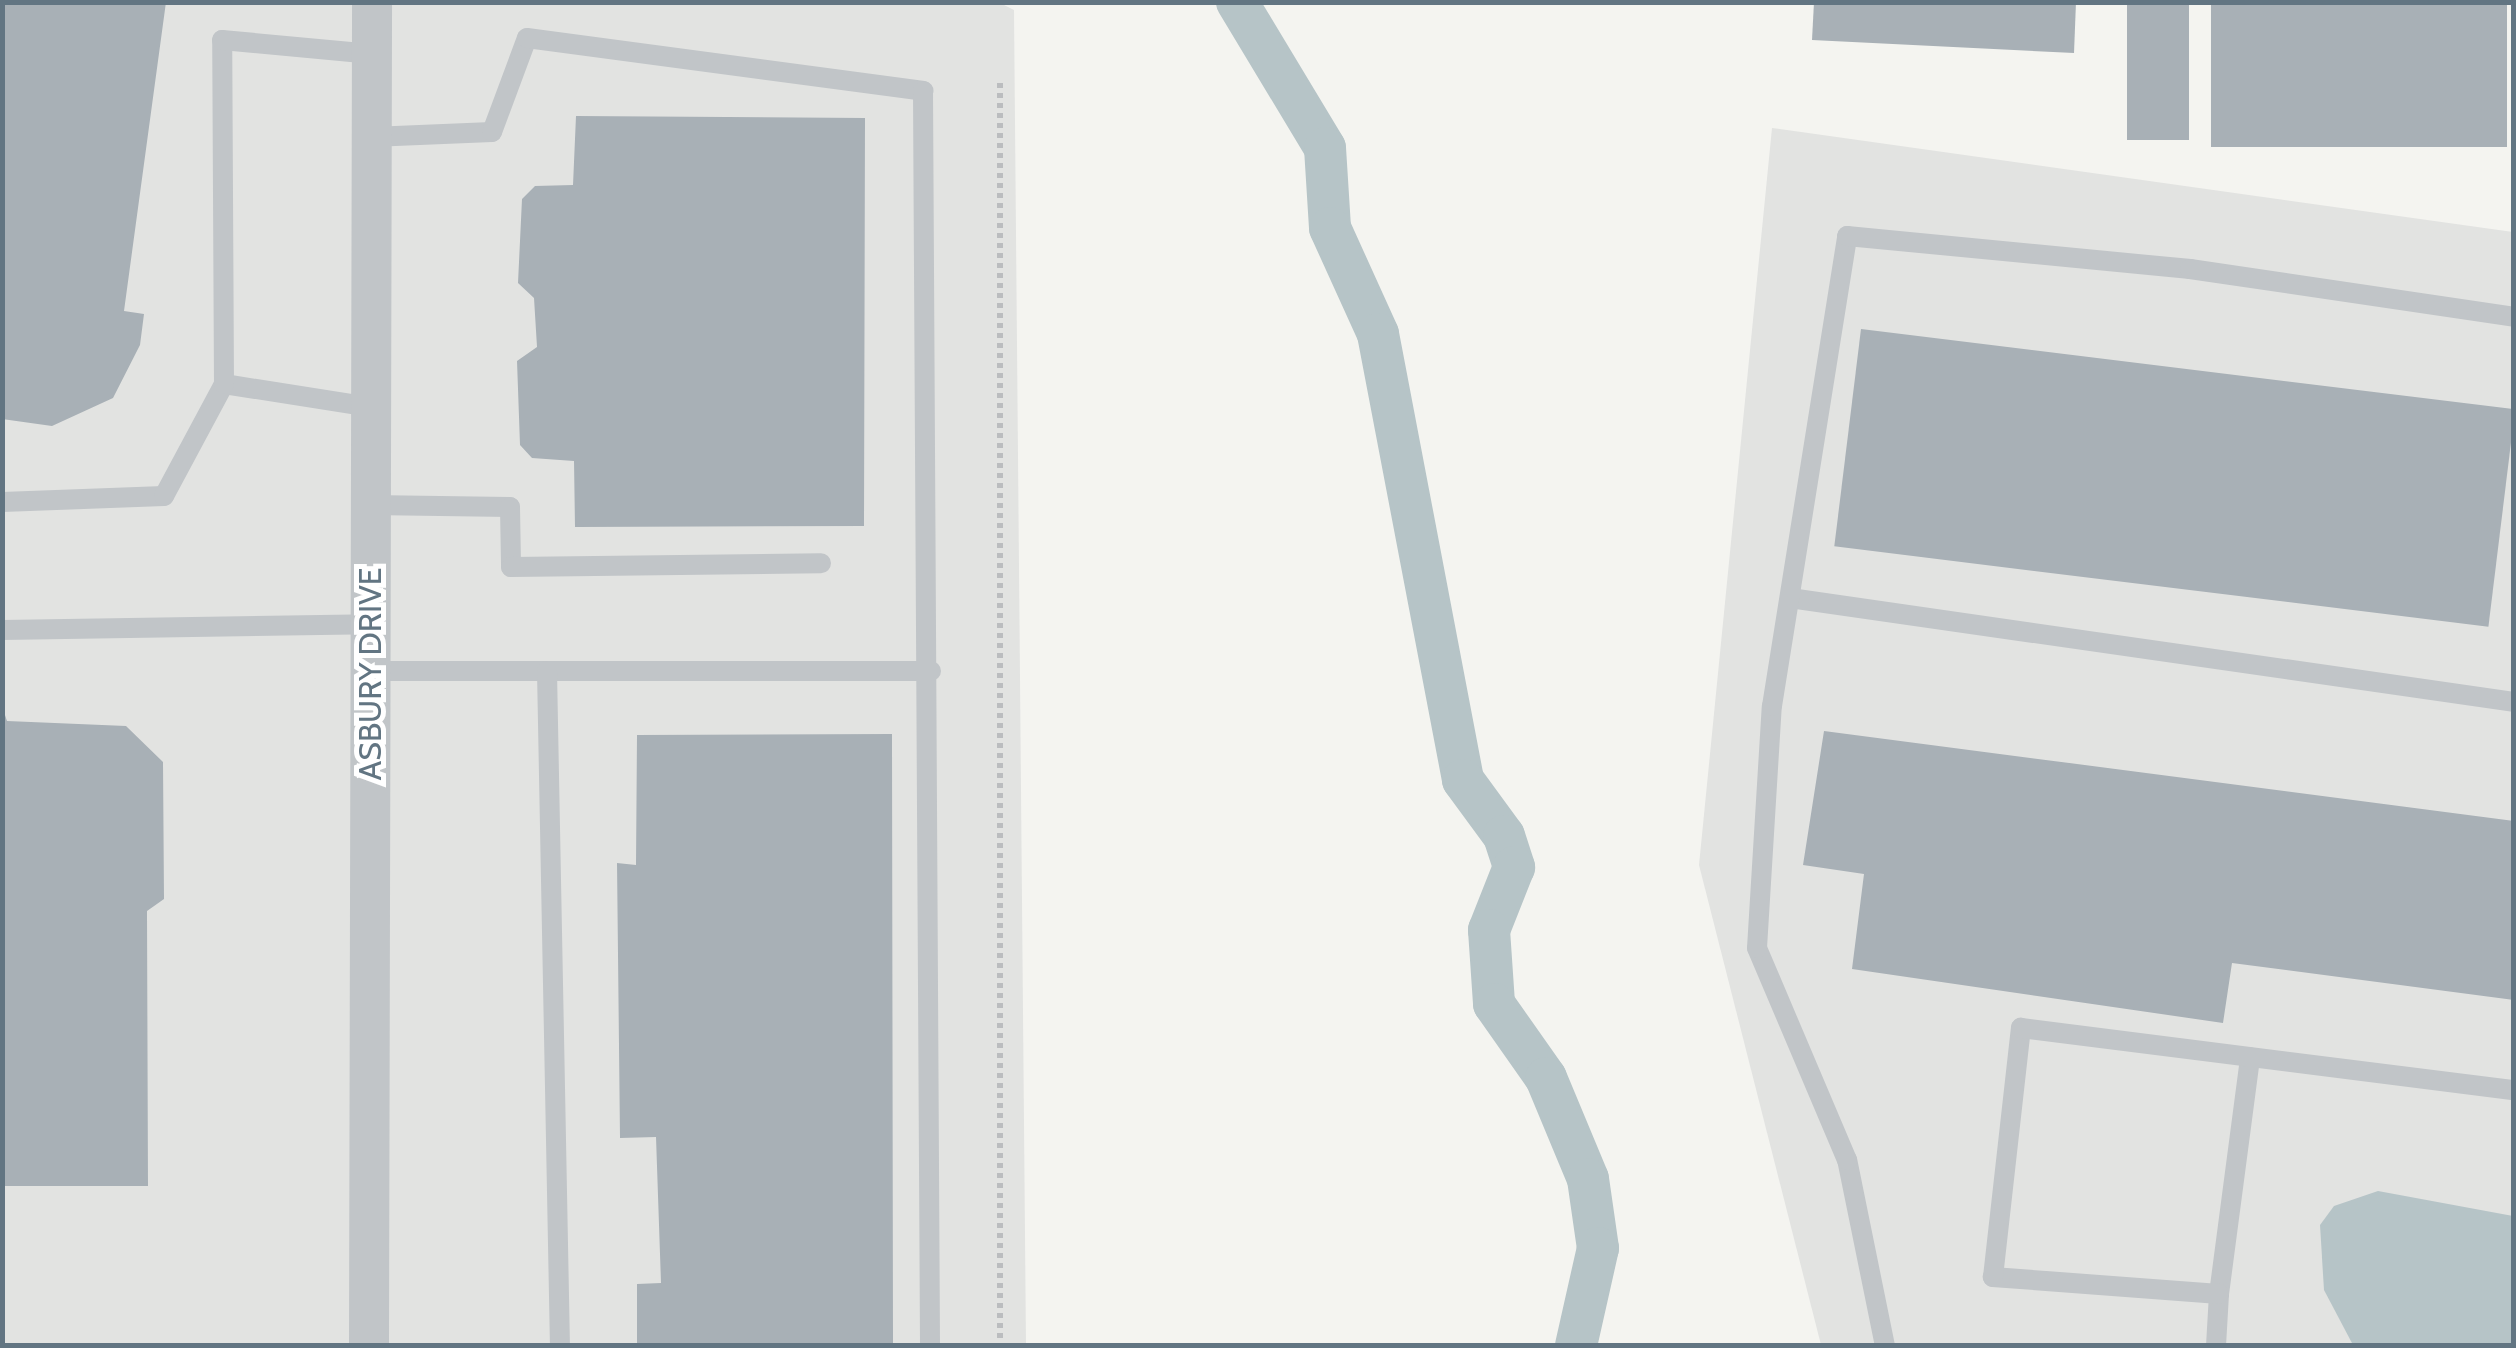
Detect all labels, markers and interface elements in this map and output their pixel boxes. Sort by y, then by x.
street label: ASBURY DRIVE [351,568,389,780]

